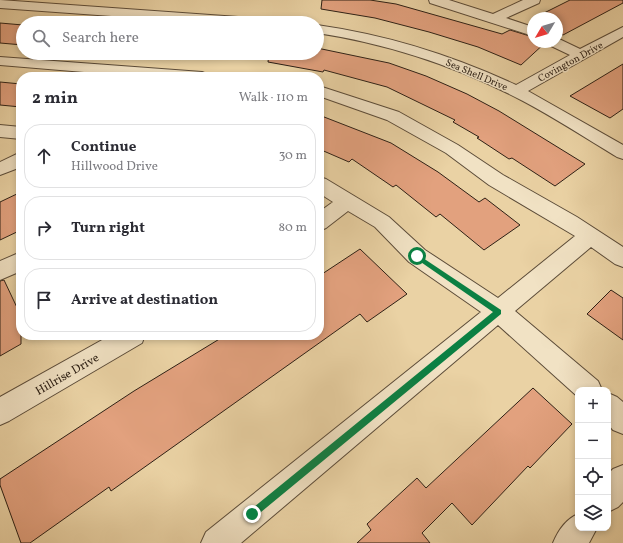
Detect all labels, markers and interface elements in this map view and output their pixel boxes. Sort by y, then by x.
north arrow [527,12,563,48]
search box [16,16,324,60]
icon: search [30,27,52,49]
text: Search here [62,28,139,49]
street label: Covington Drive [535,38,606,86]
street label: Sea Shell Drive [444,56,510,94]
text: 2 min [32,87,78,110]
text: Walk · 110 m [239,89,308,107]
text: Continue [71,137,136,158]
icon: ahead [33,145,55,167]
text: 30 m [279,147,307,165]
text: Hillwood Drive [71,158,158,176]
icon: right [33,217,55,239]
text: Turn right [71,218,145,239]
text: 80 m [278,219,307,237]
route start [408,247,426,265]
icon: arrive [33,289,55,311]
text: Arrive at destination [71,290,218,311]
street label: Hillrise Drive [33,350,103,400]
map controls [575,387,611,531]
button: + [575,387,611,423]
button: − [575,423,611,459]
button: locate [575,459,611,495]
button: layers [575,495,611,531]
route end [243,505,261,523]

